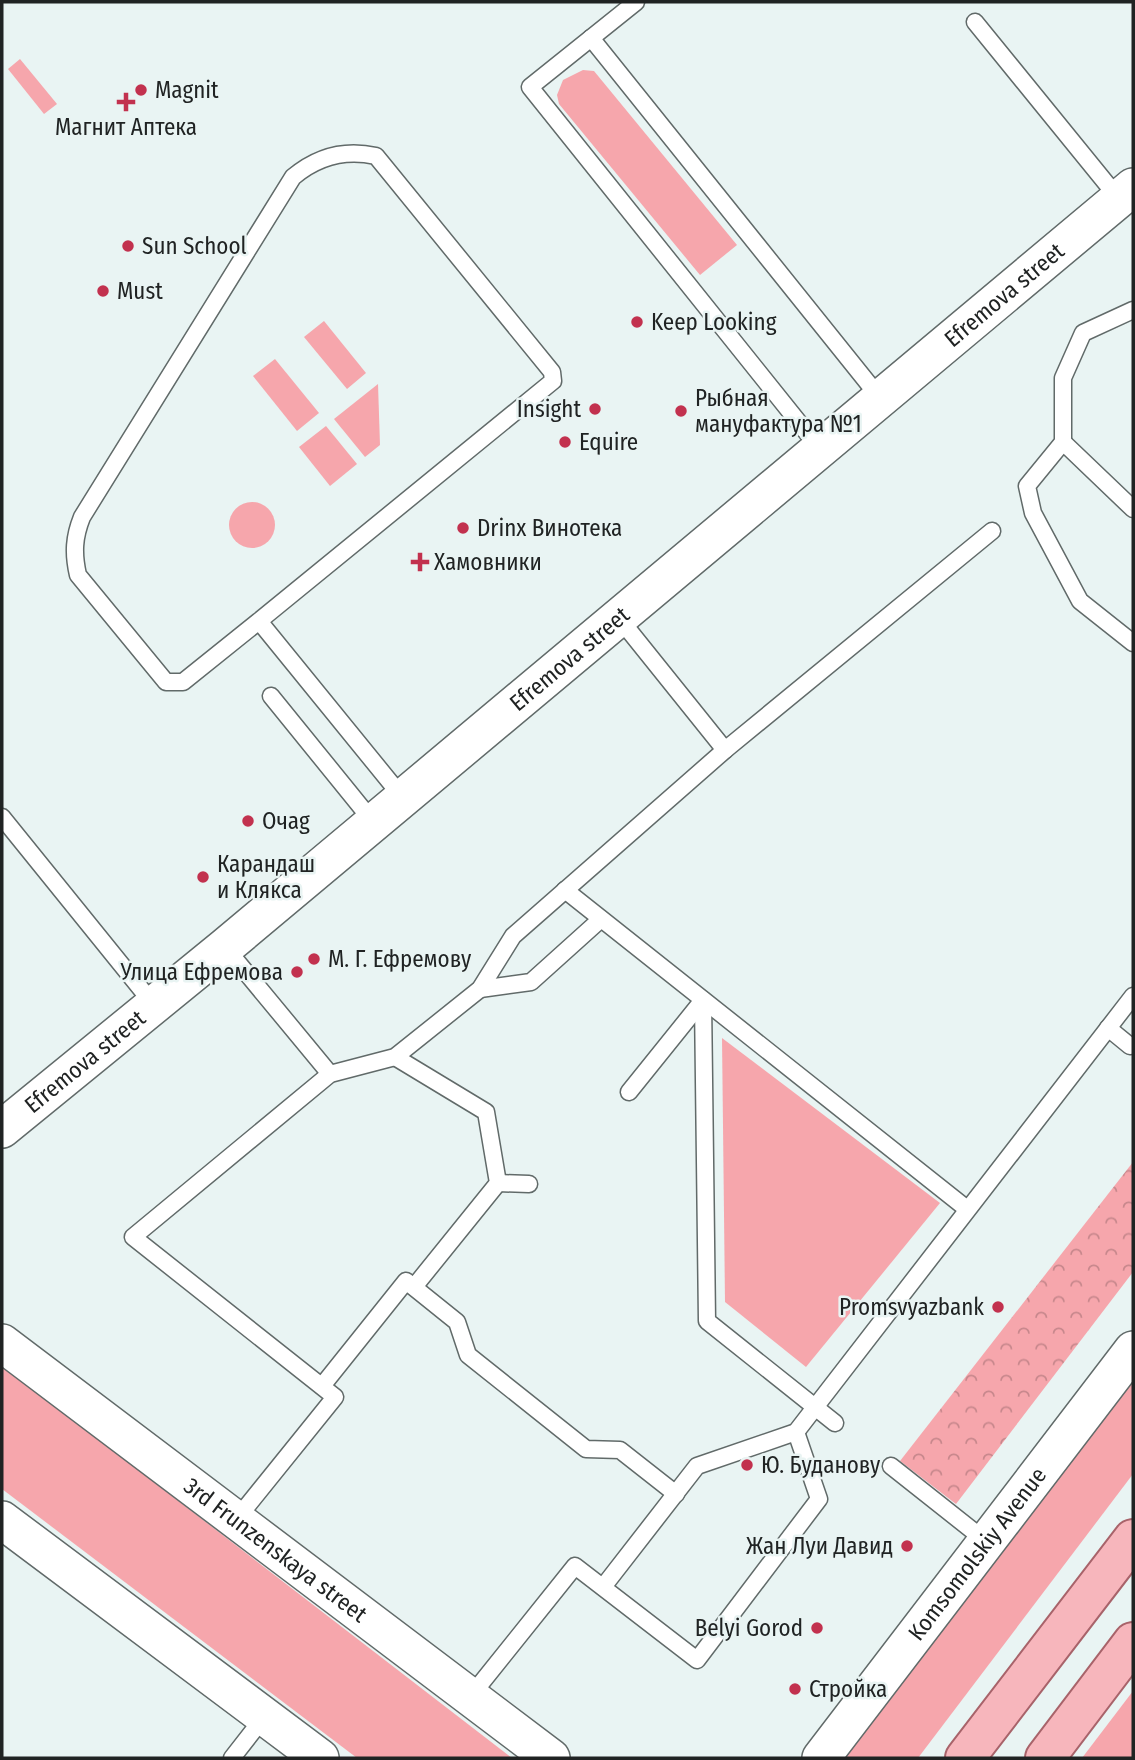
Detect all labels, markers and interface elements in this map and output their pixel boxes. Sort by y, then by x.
place label: Magnit [155,76,219,104]
marker: Magnit [133,82,149,98]
marker: Магнит Аптека [118,94,134,110]
place label: Магнит Аптека [55,113,197,141]
place label: Sun School [142,232,247,260]
street label: Efremova street [939,236,1070,353]
marker: Sun School [120,238,136,254]
place label: Must [117,277,163,305]
marker: Must [95,283,111,299]
place label: Keep Looking [651,308,777,336]
marker: Keep Looking [629,314,645,330]
place label: Рыбная мануфактура №1 [695,384,862,438]
place label: Insight [517,395,581,423]
marker: Insight [587,401,603,417]
marker: Рыбная мануфактура №1 [673,403,689,419]
place label: Equire [579,428,638,456]
marker: Equire [557,434,573,450]
place label: Drinx Винотека [477,514,622,542]
marker: Drinx Винотека [455,520,471,536]
place label: Хамовники [434,548,542,576]
marker: Хамовники [412,554,428,570]
street label: Efremova street [504,600,635,717]
place label: Очаg [262,807,310,835]
marker: Очаg [240,813,256,829]
place label: Карандаш и Клякса [217,850,315,904]
marker: Карандаш и Клякса [195,869,211,885]
place label: М. Г. Ефремову [328,945,472,973]
marker: М. Г. Ефремову [306,951,322,967]
place label: Улица Ефремова [119,958,283,986]
marker: Улица Ефремова [289,964,305,980]
street label: Efremova street [19,1004,151,1119]
place label: Promsvyazbank [839,1293,984,1321]
marker: Promsvyazbank [990,1299,1006,1315]
place label: Ю. Буданову [761,1451,881,1479]
marker: Ю. Буданову [739,1457,755,1473]
street label: Komsomolskiy Avenue [902,1462,1052,1646]
street label: 3rd Frunzenskaya street [179,1472,373,1628]
place label: Жан Луи Давид [746,1532,893,1560]
marker: Жан Луи Давид [899,1538,915,1554]
place label: Belyi Gorod [695,1614,803,1642]
marker: Belyi Gorod [809,1620,825,1636]
place label: Стройка [809,1675,887,1703]
marker: Стройка [787,1681,803,1697]

